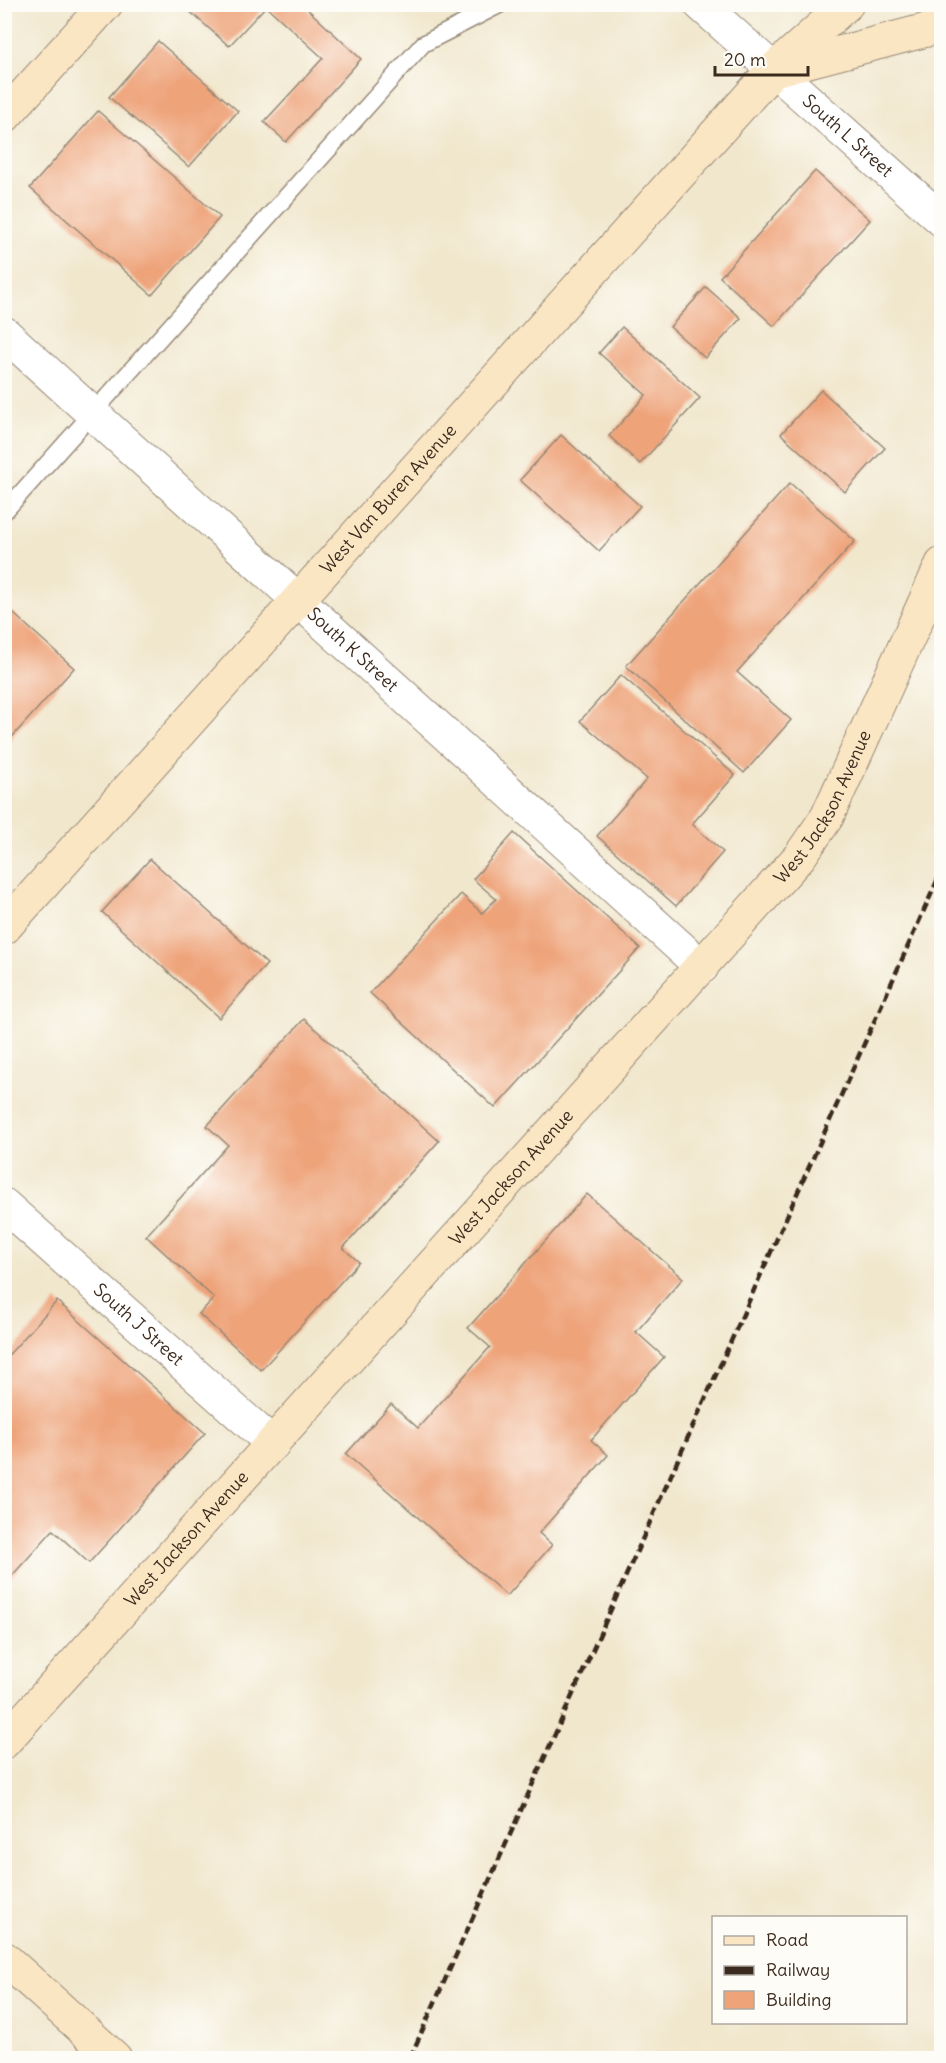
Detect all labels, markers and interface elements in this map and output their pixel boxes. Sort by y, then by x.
scale bar [715,39,808,77]
text: 20 m [724,48,766,71]
street label: South L Street [798,89,898,182]
street label: West Van Buren Avenue [315,419,461,578]
street label: South K Street [303,602,403,696]
street label: West Jackson Avenue [769,726,876,888]
street label: West Jackson Avenue [444,1104,578,1250]
street label: South J Street [89,1278,189,1370]
street label: West Jackson Avenue [119,1466,253,1611]
legend [712,1916,907,2024]
text: Road [766,1928,809,1951]
text: Railway [766,1958,830,1981]
text: Building [766,1988,831,2011]

